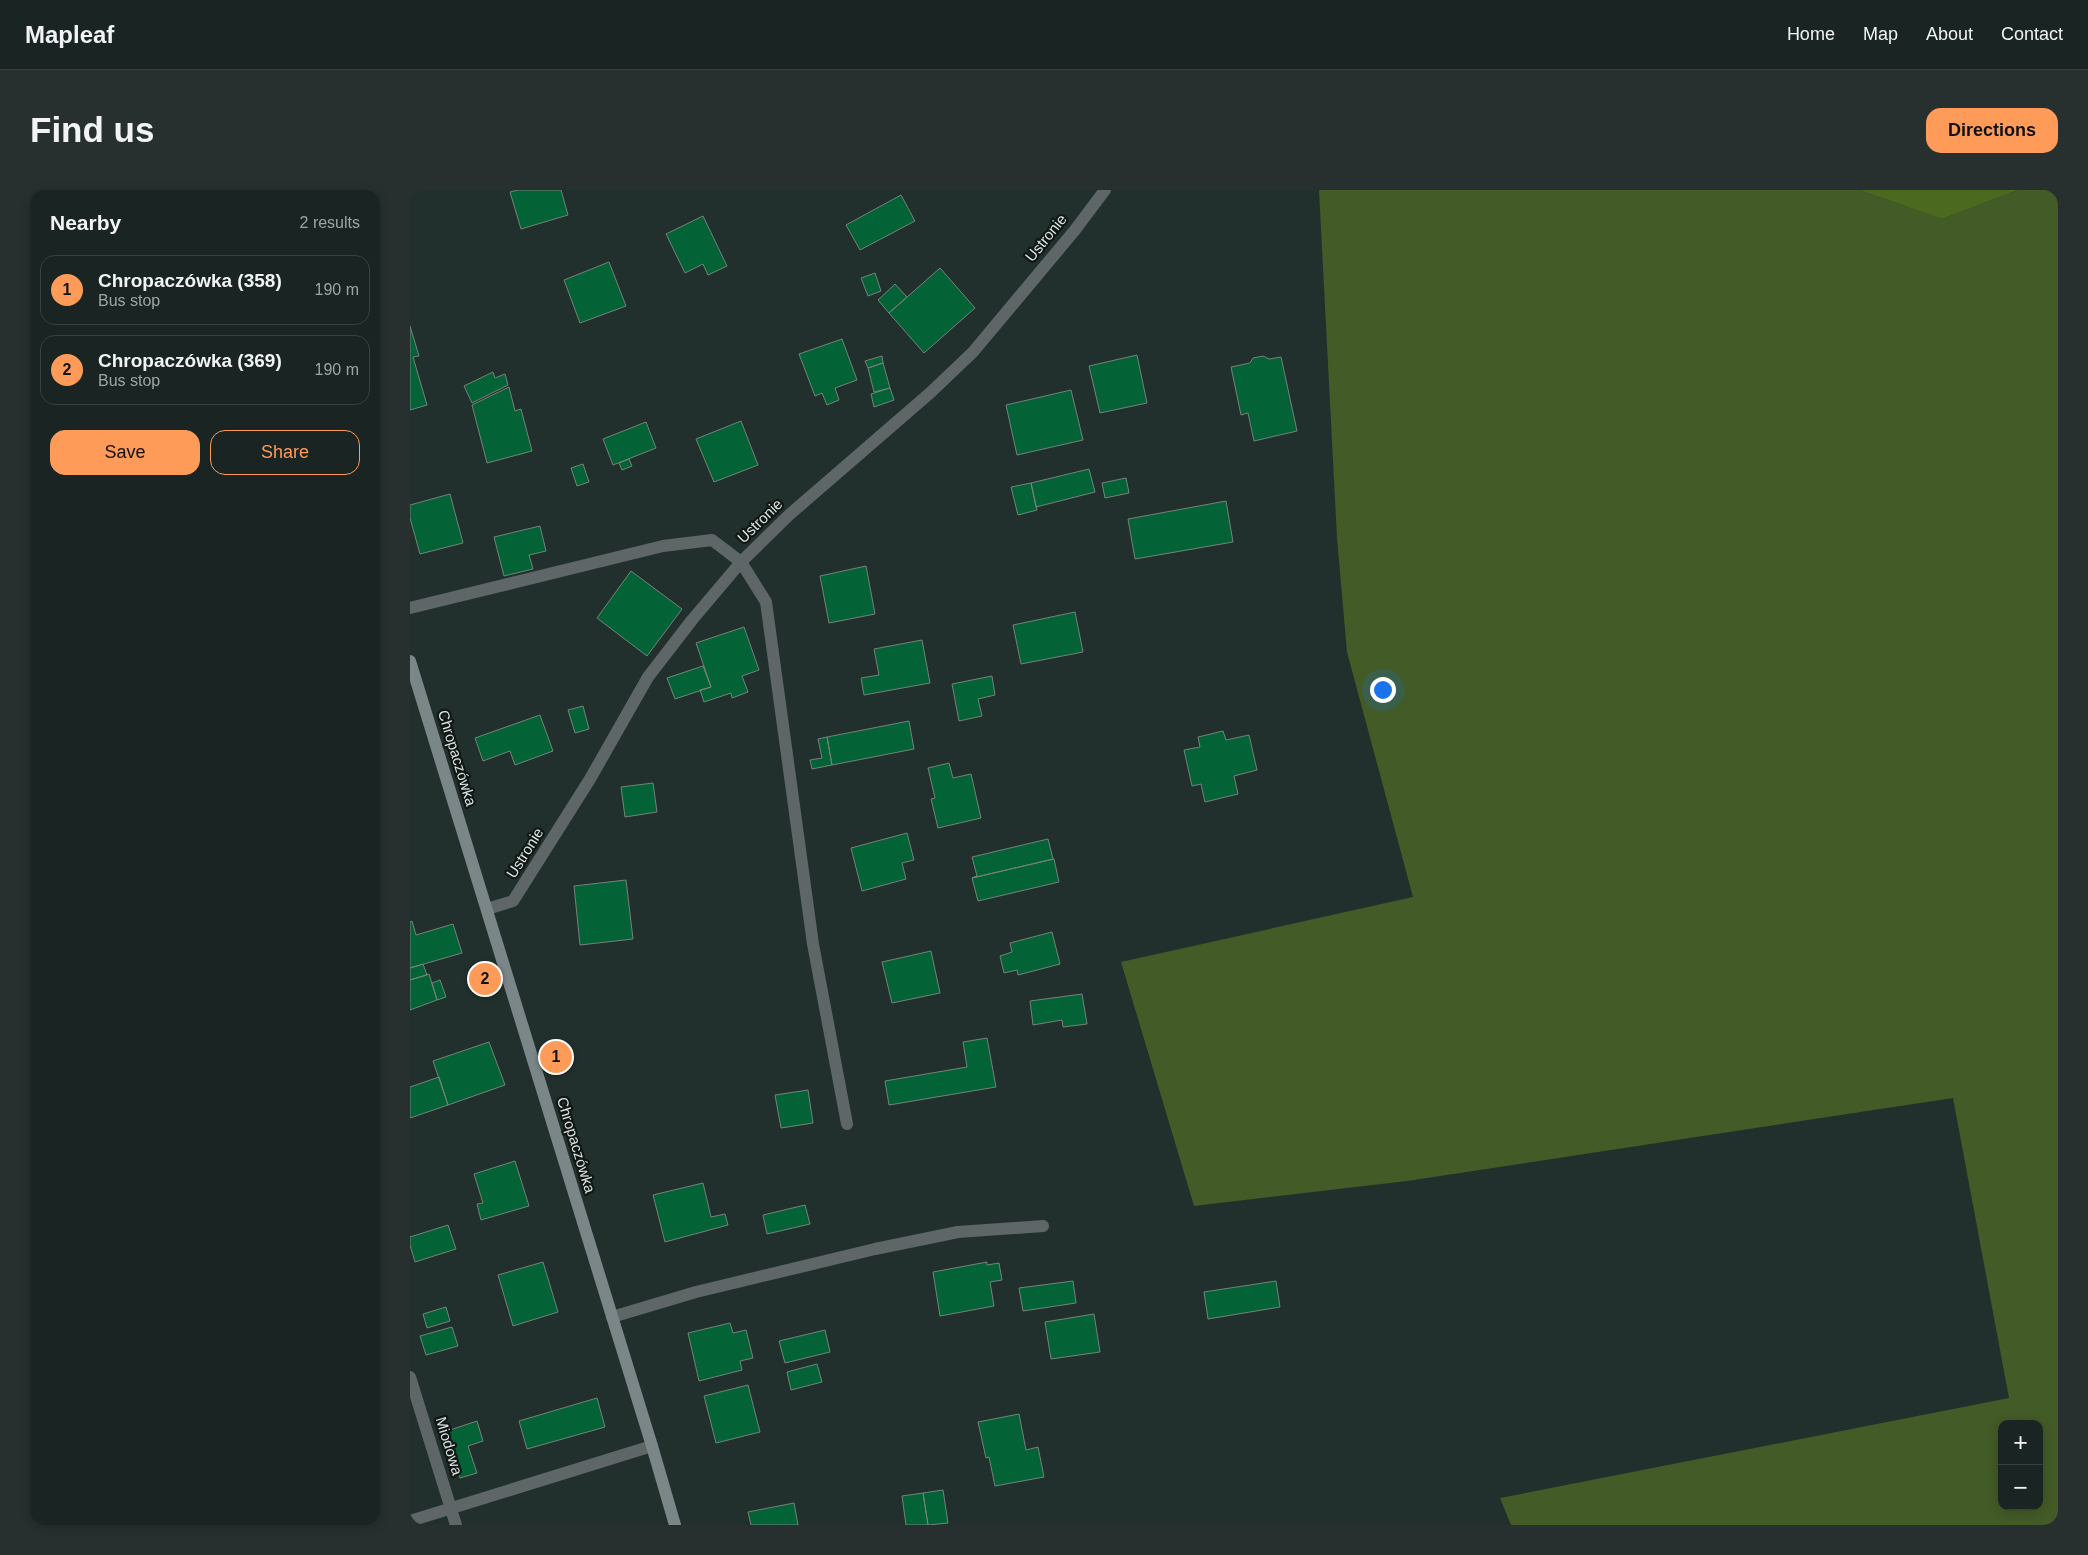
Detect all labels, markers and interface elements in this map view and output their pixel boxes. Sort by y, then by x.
text: Mapleaf [25,21,114,48]
text: Home [1787,24,1835,44]
text: Map [1863,24,1898,44]
text: About [1926,24,1973,44]
text: Contact [2001,24,2063,44]
button: Directions [1926,108,2058,153]
text: Find us [30,110,154,149]
text: Nearby [50,211,121,234]
street label: Ustronie [1021,211,1070,265]
text: 2 results [300,214,360,231]
text: Chropaczówka (358) [98,270,282,291]
text: 1 [63,281,71,298]
text: 190 m [315,281,359,298]
text: Bus stop [98,292,160,309]
text: Chropaczówka (369) [98,350,282,371]
text: 2 [63,361,71,378]
text: 190 m [315,361,359,378]
text: Bus stop [98,372,160,389]
button: Save [50,430,200,475]
button: Share [210,430,360,475]
street label: Ustronie [734,495,786,546]
your location [1370,677,1396,703]
street label: Chropaczówka [435,708,480,808]
street label: Ustronie [503,825,547,881]
pin: 2 [469,960,501,998]
pin: 1 [540,1038,572,1076]
street label: Chropaczówka [554,1095,599,1195]
street label: Miodowa [433,1415,467,1478]
map controls [1998,1420,2043,1510]
button: + [1998,1420,2043,1465]
button: − [1998,1465,2043,1510]

